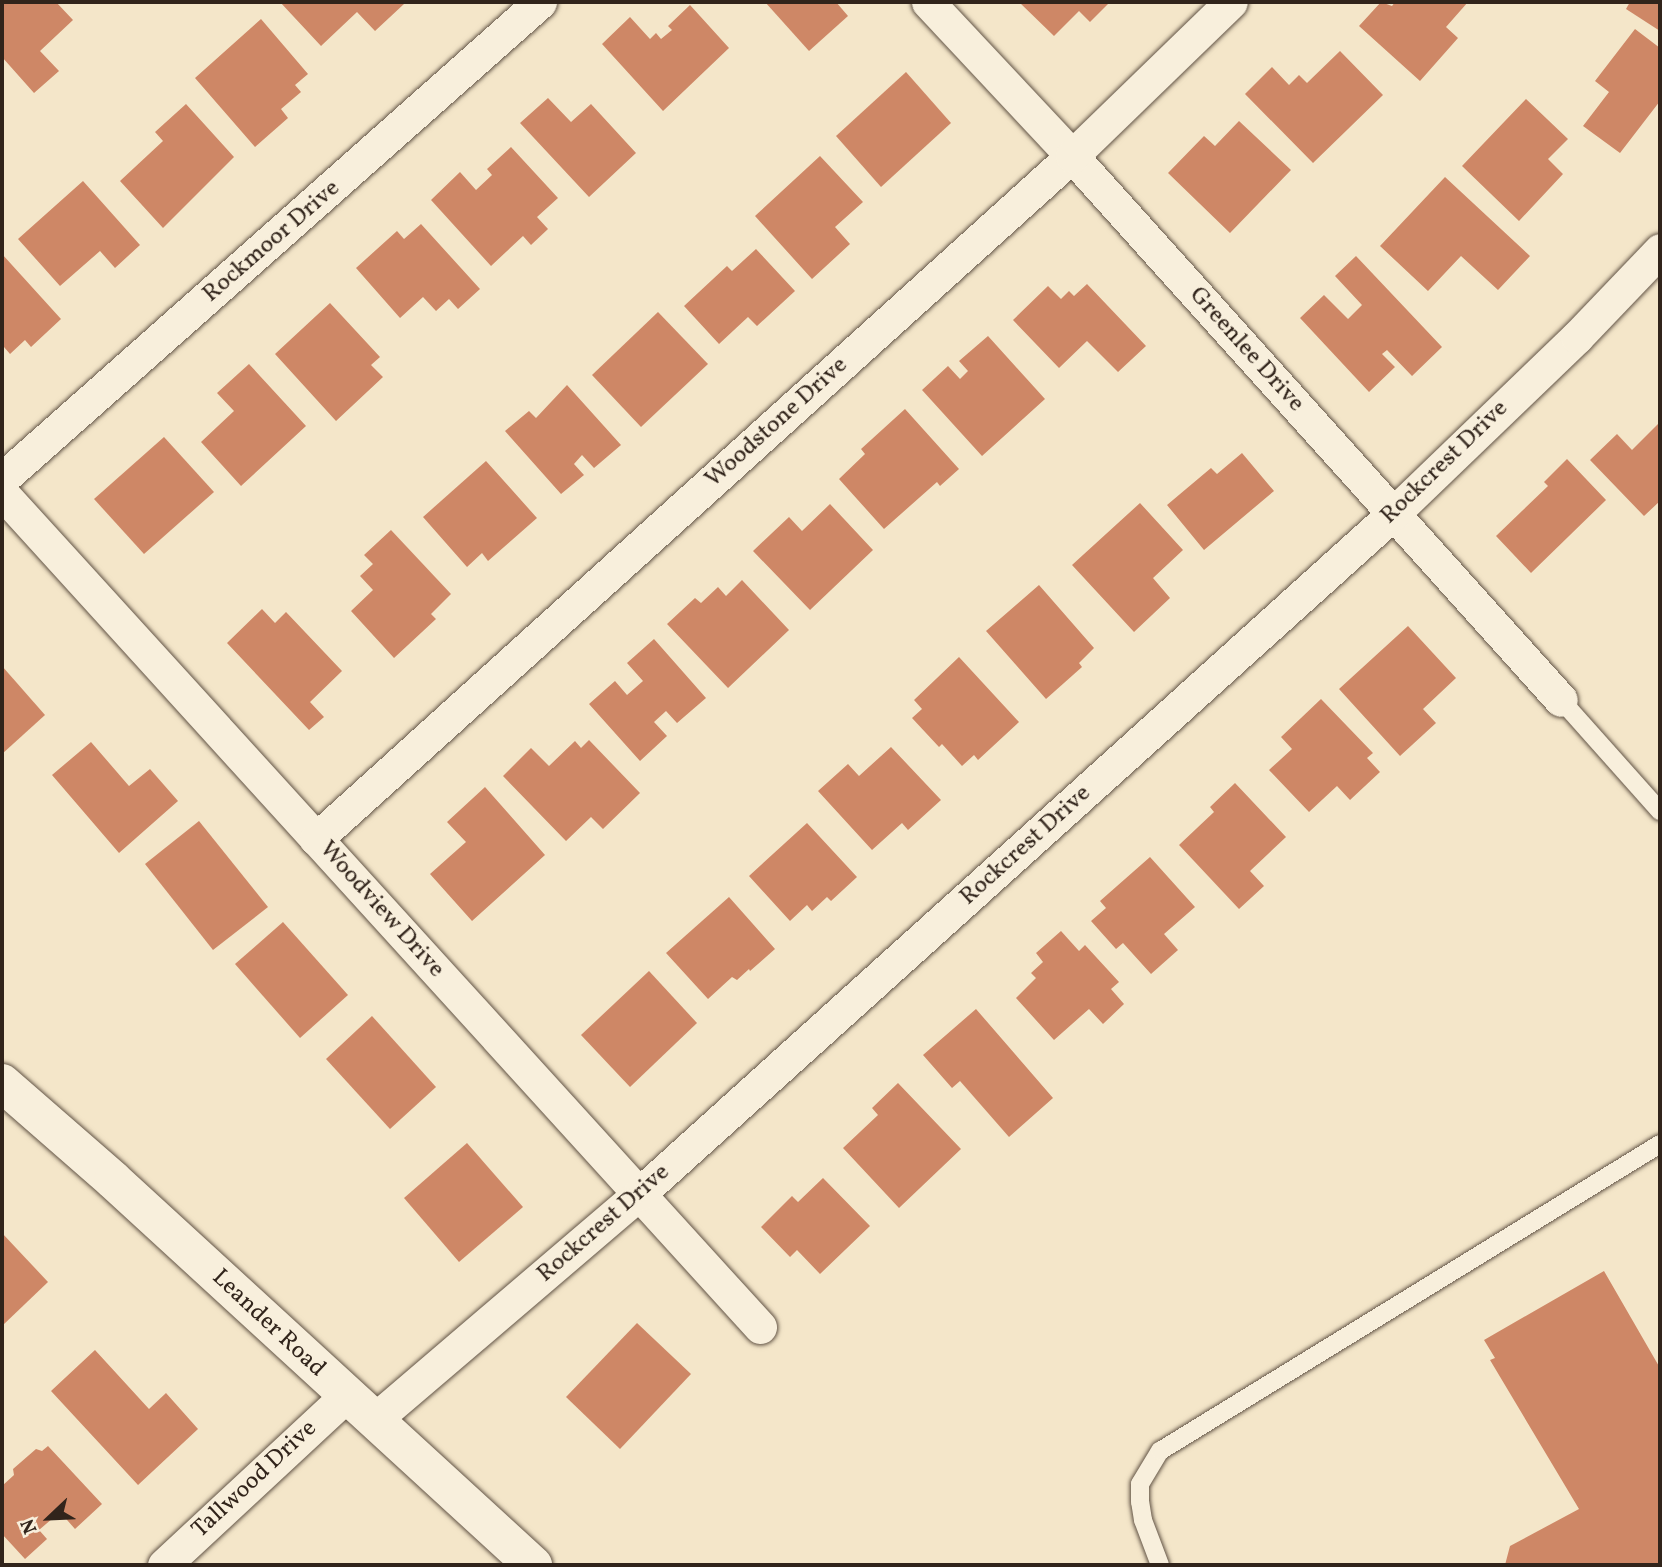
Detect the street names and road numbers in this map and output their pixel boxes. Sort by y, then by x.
street label: Rockmoor Drive [198,175,346,309]
street label: Greenlee Drive [1182,282,1310,418]
street label: Woodstone Drive [700,352,854,494]
street label: Rockcrest Drive [1375,395,1515,531]
street label: Rockcrest Drive [955,780,1097,912]
street label: Woodview Drive [312,836,450,984]
street label: Rockcrest Drive [532,1159,676,1289]
street label: Leander Road [205,1264,331,1384]
street label: Tallwood Drive [187,1415,323,1545]

